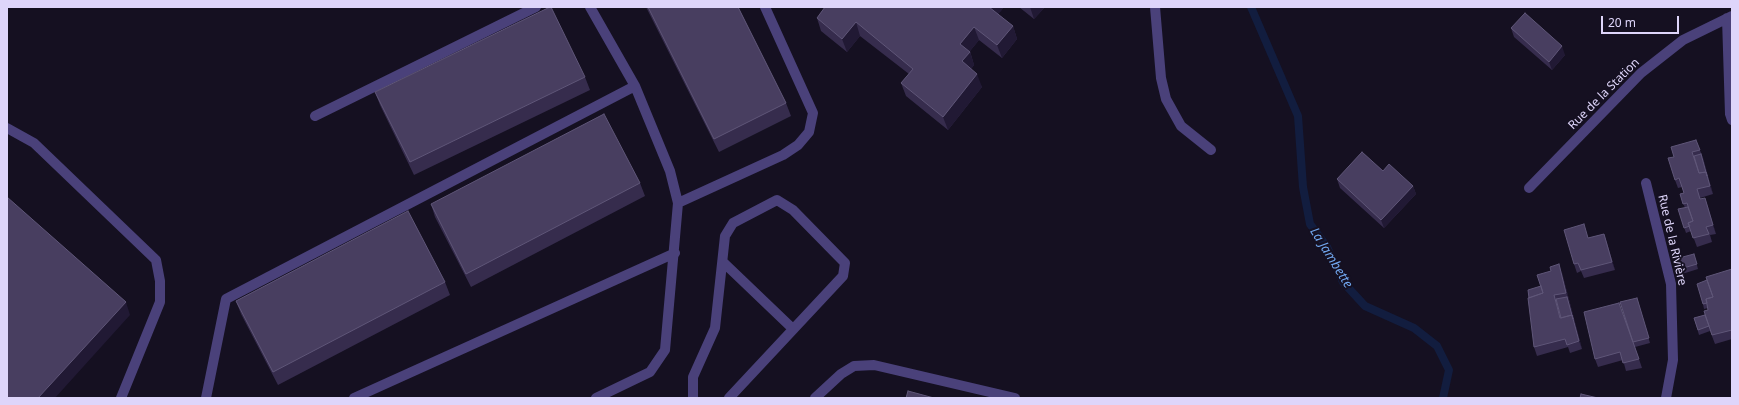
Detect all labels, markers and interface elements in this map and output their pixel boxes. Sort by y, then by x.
scale bar [1603,8,1681,34]
text: 20 m [1608,14,1636,31]
street label: Rue de la Station [1565,55,1643,133]
street label: Rue de la Rivière [1655,193,1689,287]
water label: La Jambette [1306,225,1356,291]

